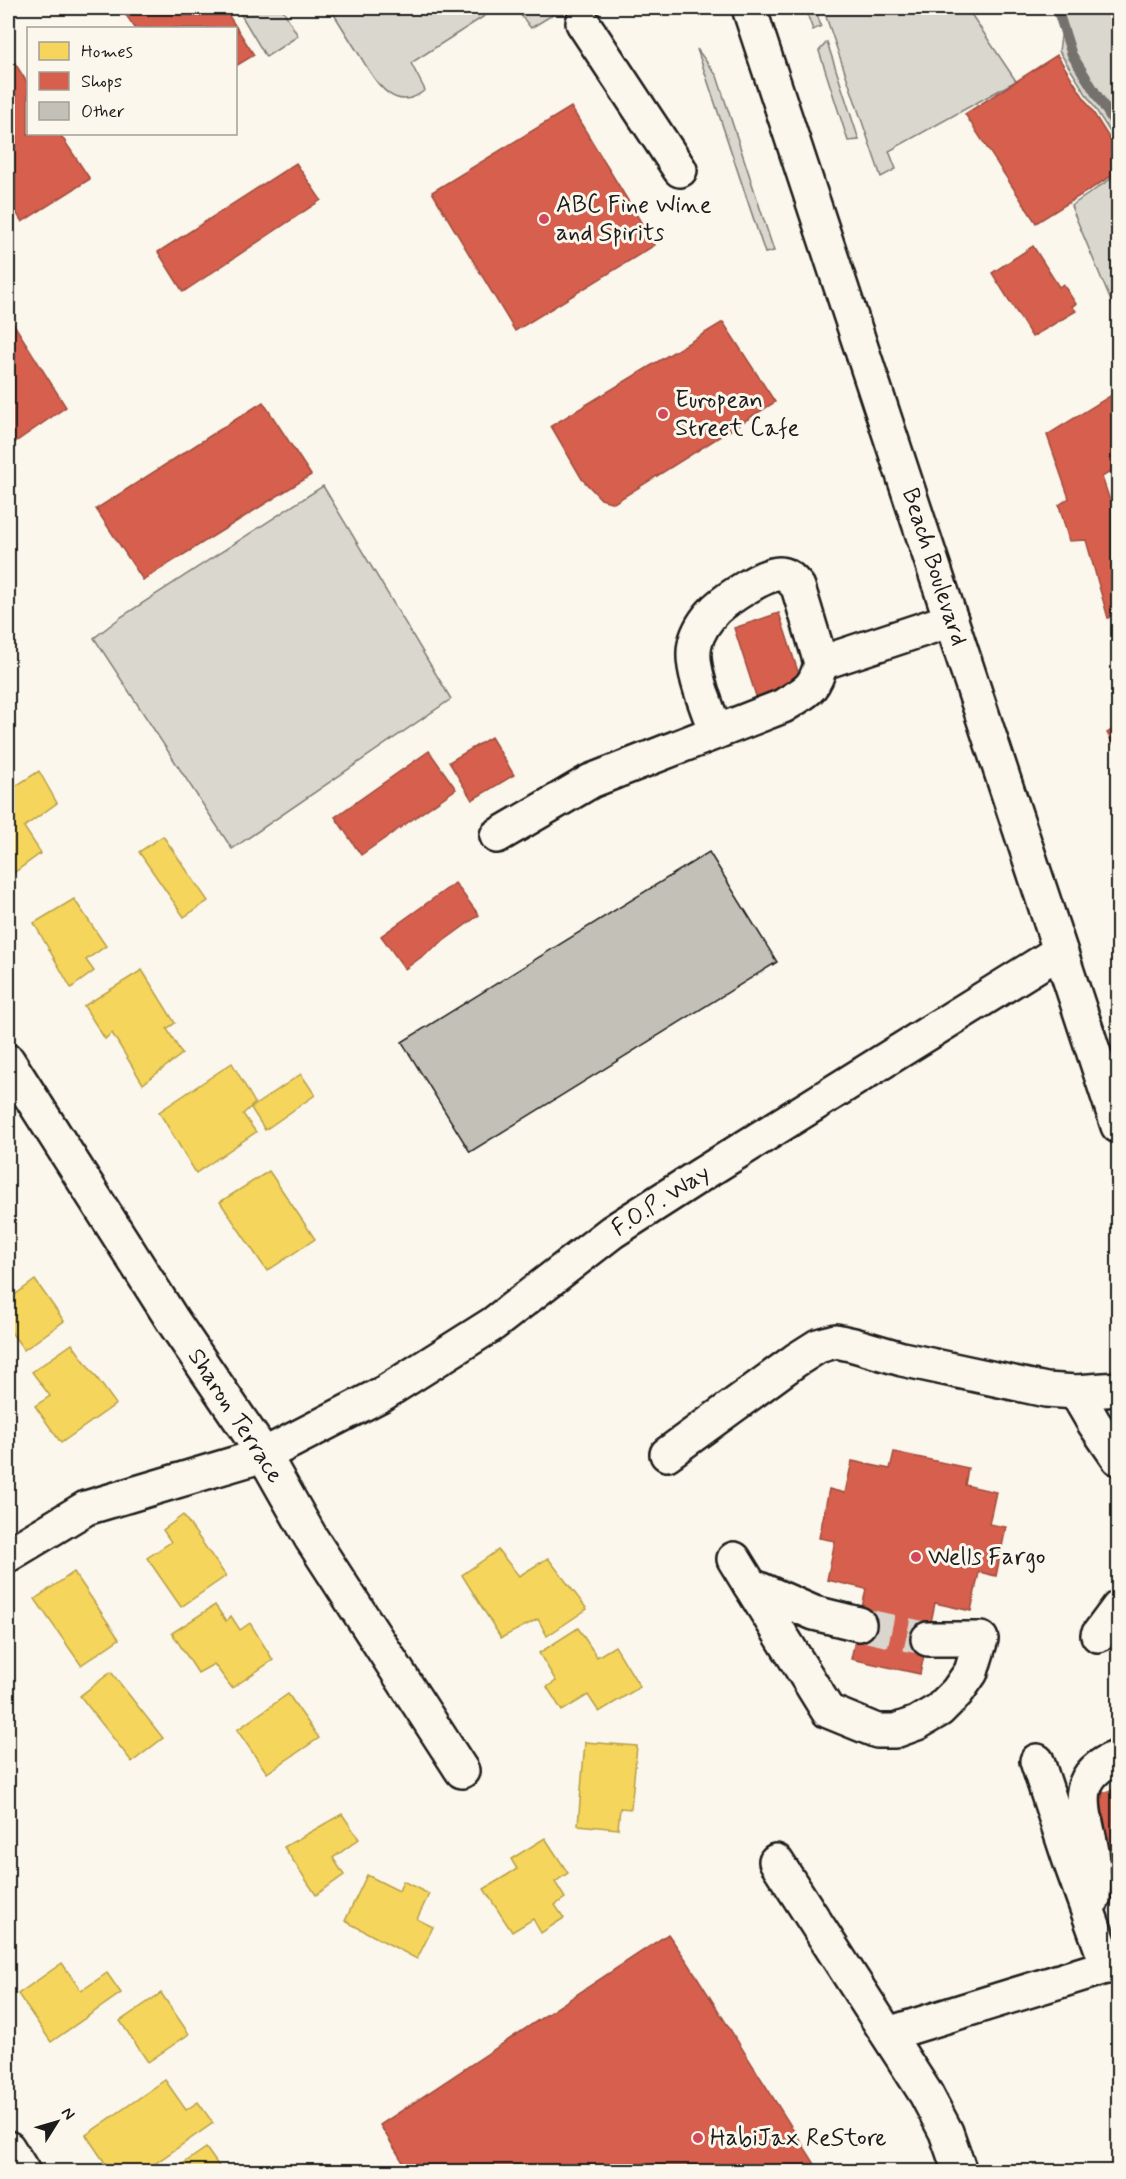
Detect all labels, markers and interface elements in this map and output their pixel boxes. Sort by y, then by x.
legend [27,27,237,135]
text: Homes [81,40,133,64]
text: Shops [81,70,122,94]
text: Other [81,100,125,124]
place label: ABC Fine Wine and Spirits [556,190,712,249]
marker: ABC Fine Wine and Spirits [537,212,551,226]
place label: European Street Cafe [675,385,799,444]
marker: European Street Cafe [656,407,670,421]
street label: Beach Boulevard [894,484,974,650]
street label: F.O.P. Way [606,1158,716,1244]
street label: Sharon Terrace [180,1343,290,1489]
place label: Wells Fargo [928,1542,1046,1573]
marker: Wells Fargo [909,1550,923,1564]
north arrow [27,2092,87,2152]
text: N [56,2103,79,2124]
place label: HabiJax ReStore [710,2123,887,2154]
marker: HabiJax ReStore [691,2131,705,2145]

